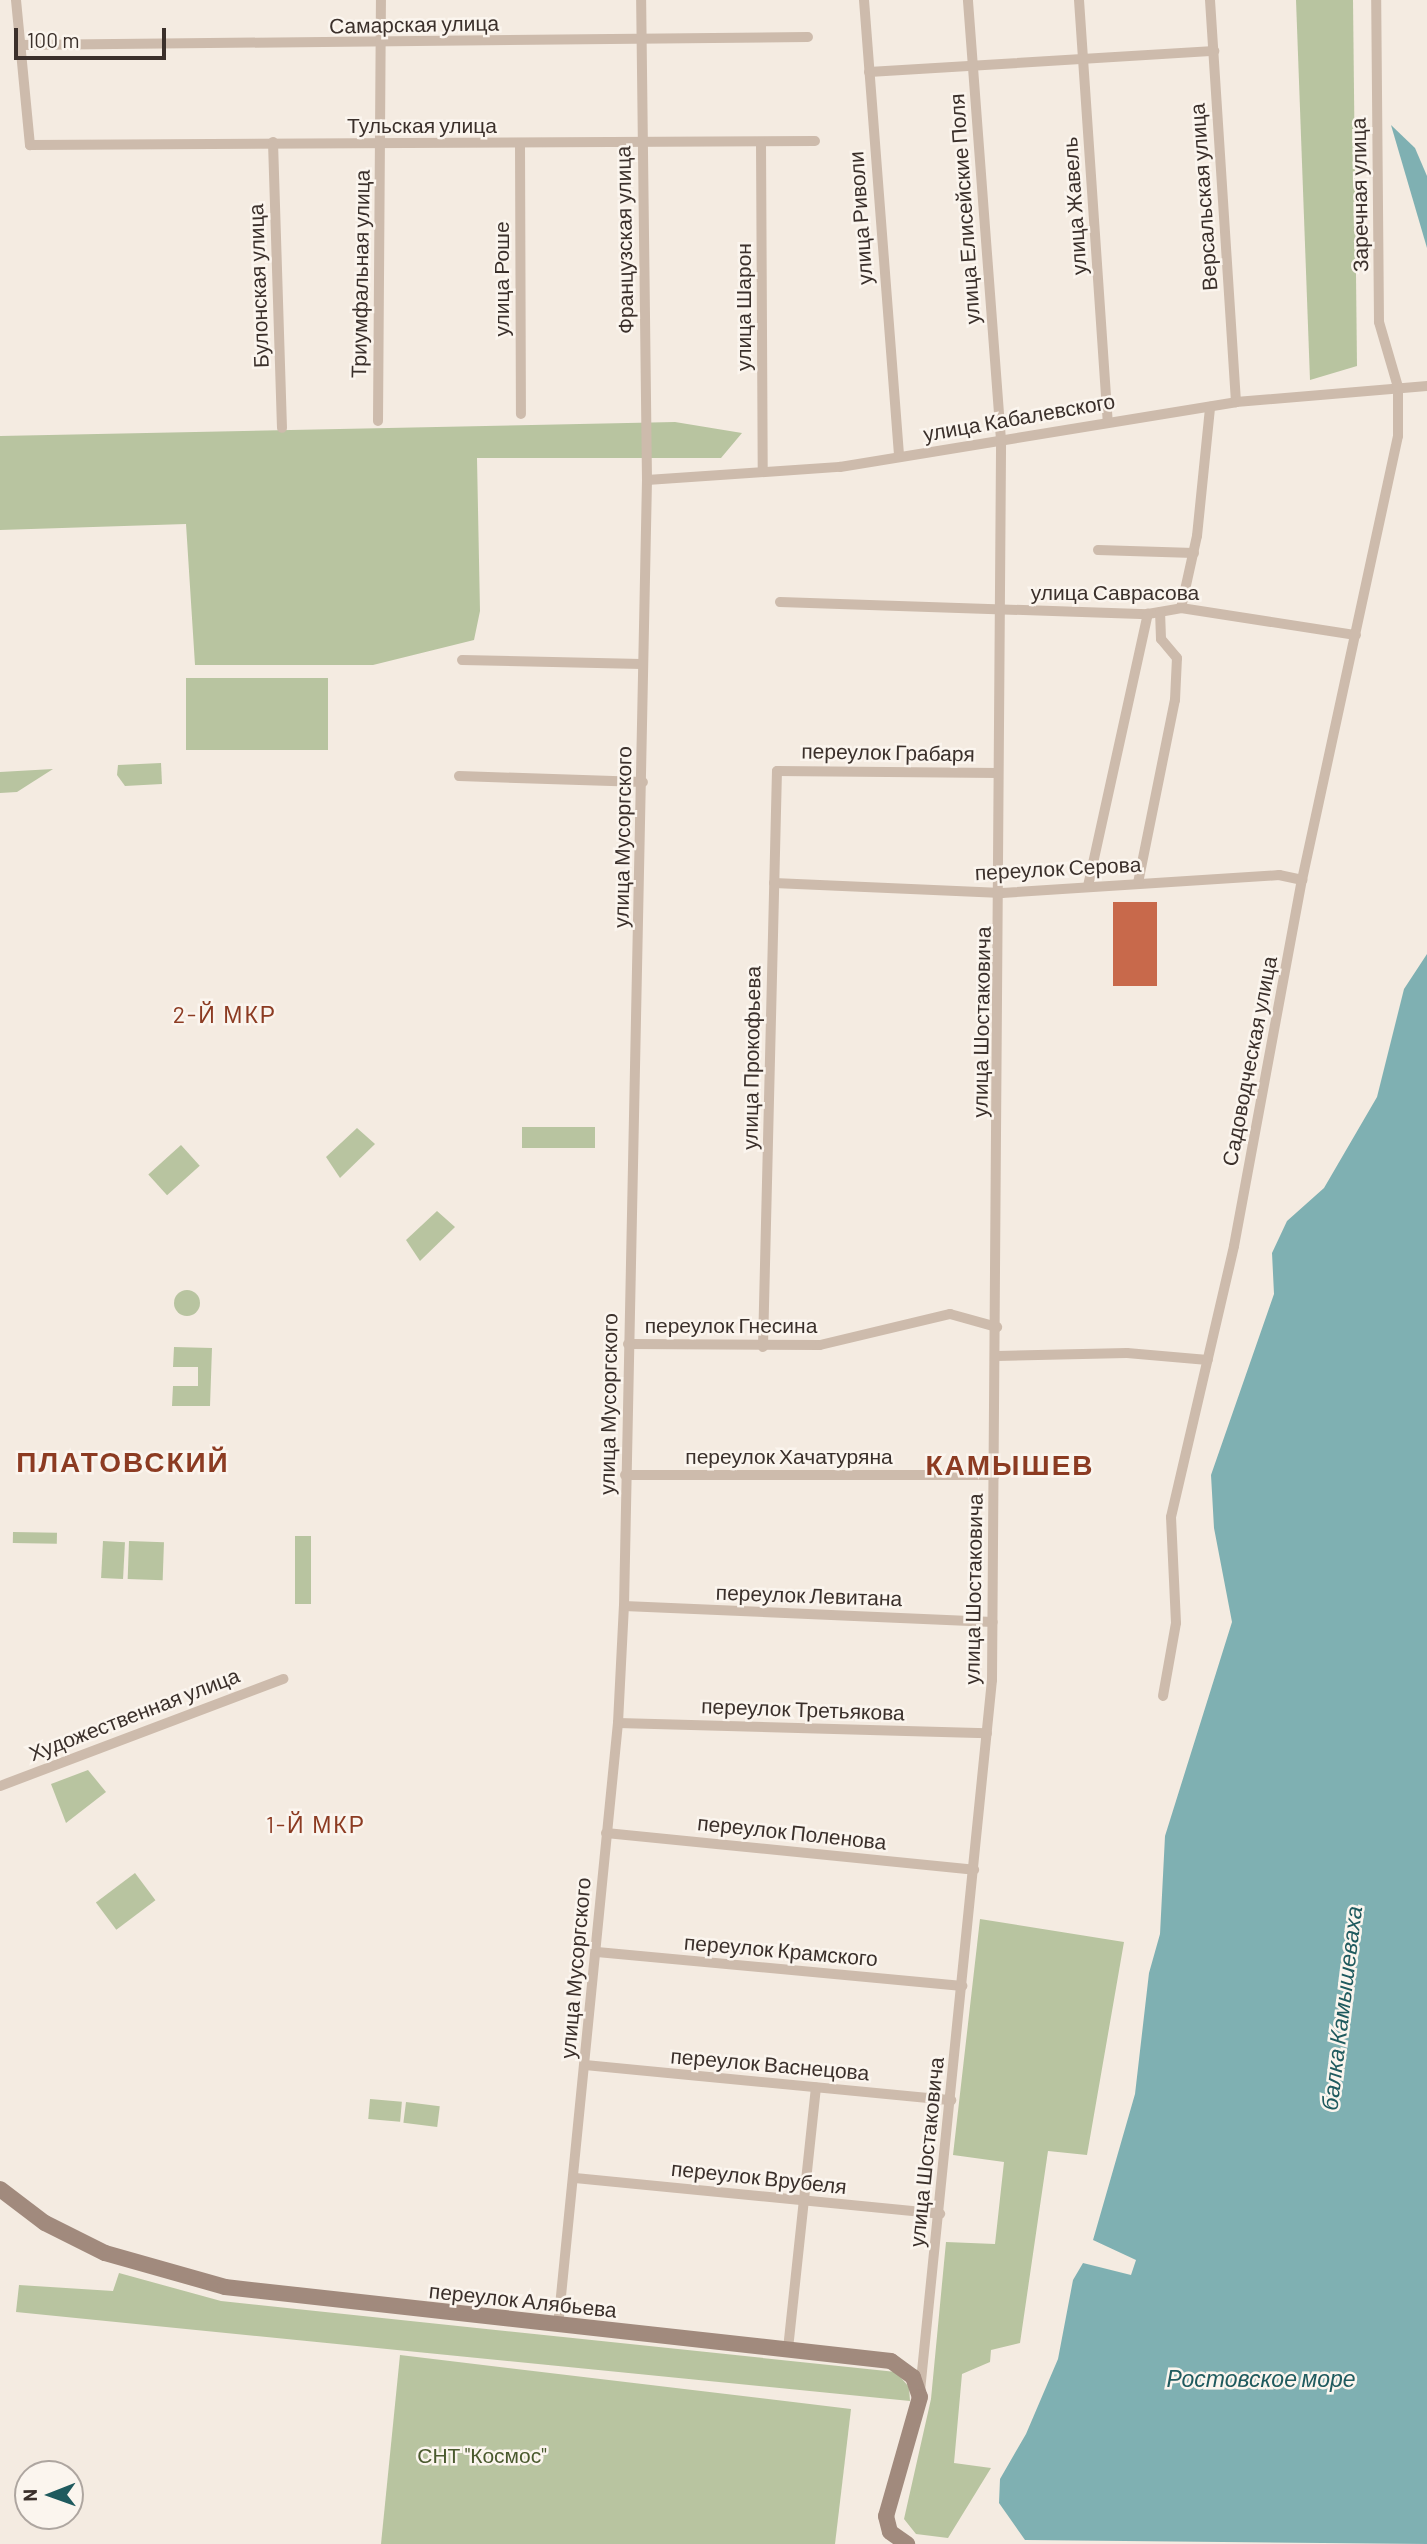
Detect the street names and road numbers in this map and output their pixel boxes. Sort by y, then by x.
street label: Самарская улица [329,10,499,38]
street label: улица Елисейские Поля [943,93,985,325]
street label: Версальская улица [1184,102,1222,292]
street label: Тульская улица [347,112,497,138]
street label: Заречная улица [1345,118,1373,272]
street label: улица Жавель [1057,136,1091,276]
street label: Французская улица [610,146,638,334]
street label: улица Риволи [843,150,877,286]
street label: Триумфальная улица [346,170,374,378]
street label: Булонская улица [243,203,273,369]
street label: улица Роше [488,221,514,337]
street label: улица Шарон [730,243,756,371]
street label: улица Кабалевского [921,388,1117,446]
street label: улица Саврасова [1031,579,1199,605]
street label: переулок Грабаря [801,738,975,766]
street label: улица Мусоргского [608,746,636,928]
street label: переулок Серова [974,851,1142,885]
street label: улица Шостаковича [967,926,995,1118]
street label: Садоводческая улица [1216,954,1282,1168]
street label: улица Прокофьева [737,966,765,1150]
street label: переулок Гнесина [645,1312,817,1338]
street label: улица Мусоргского [594,1313,622,1495]
street label: переулок Хачатуряна [685,1443,893,1469]
street label: улица Шостаковича [959,1493,987,1685]
street label: переулок Левитана [715,1579,903,1611]
street label: Художественная улица [25,1662,243,1766]
street label: переулок Третьякова [701,1693,905,1725]
street label: переулок Поленова [696,1810,888,1854]
street label: улица Мусоргского [555,1876,595,2060]
street label: переулок Крамского [683,1929,879,1971]
street label: переулок Васнецова [670,2043,870,2085]
street label: улица Шостаковича [903,2056,949,2248]
street label: переулок Врубеля [670,2155,848,2199]
street label: переулок Алябьева [428,2278,618,2322]

